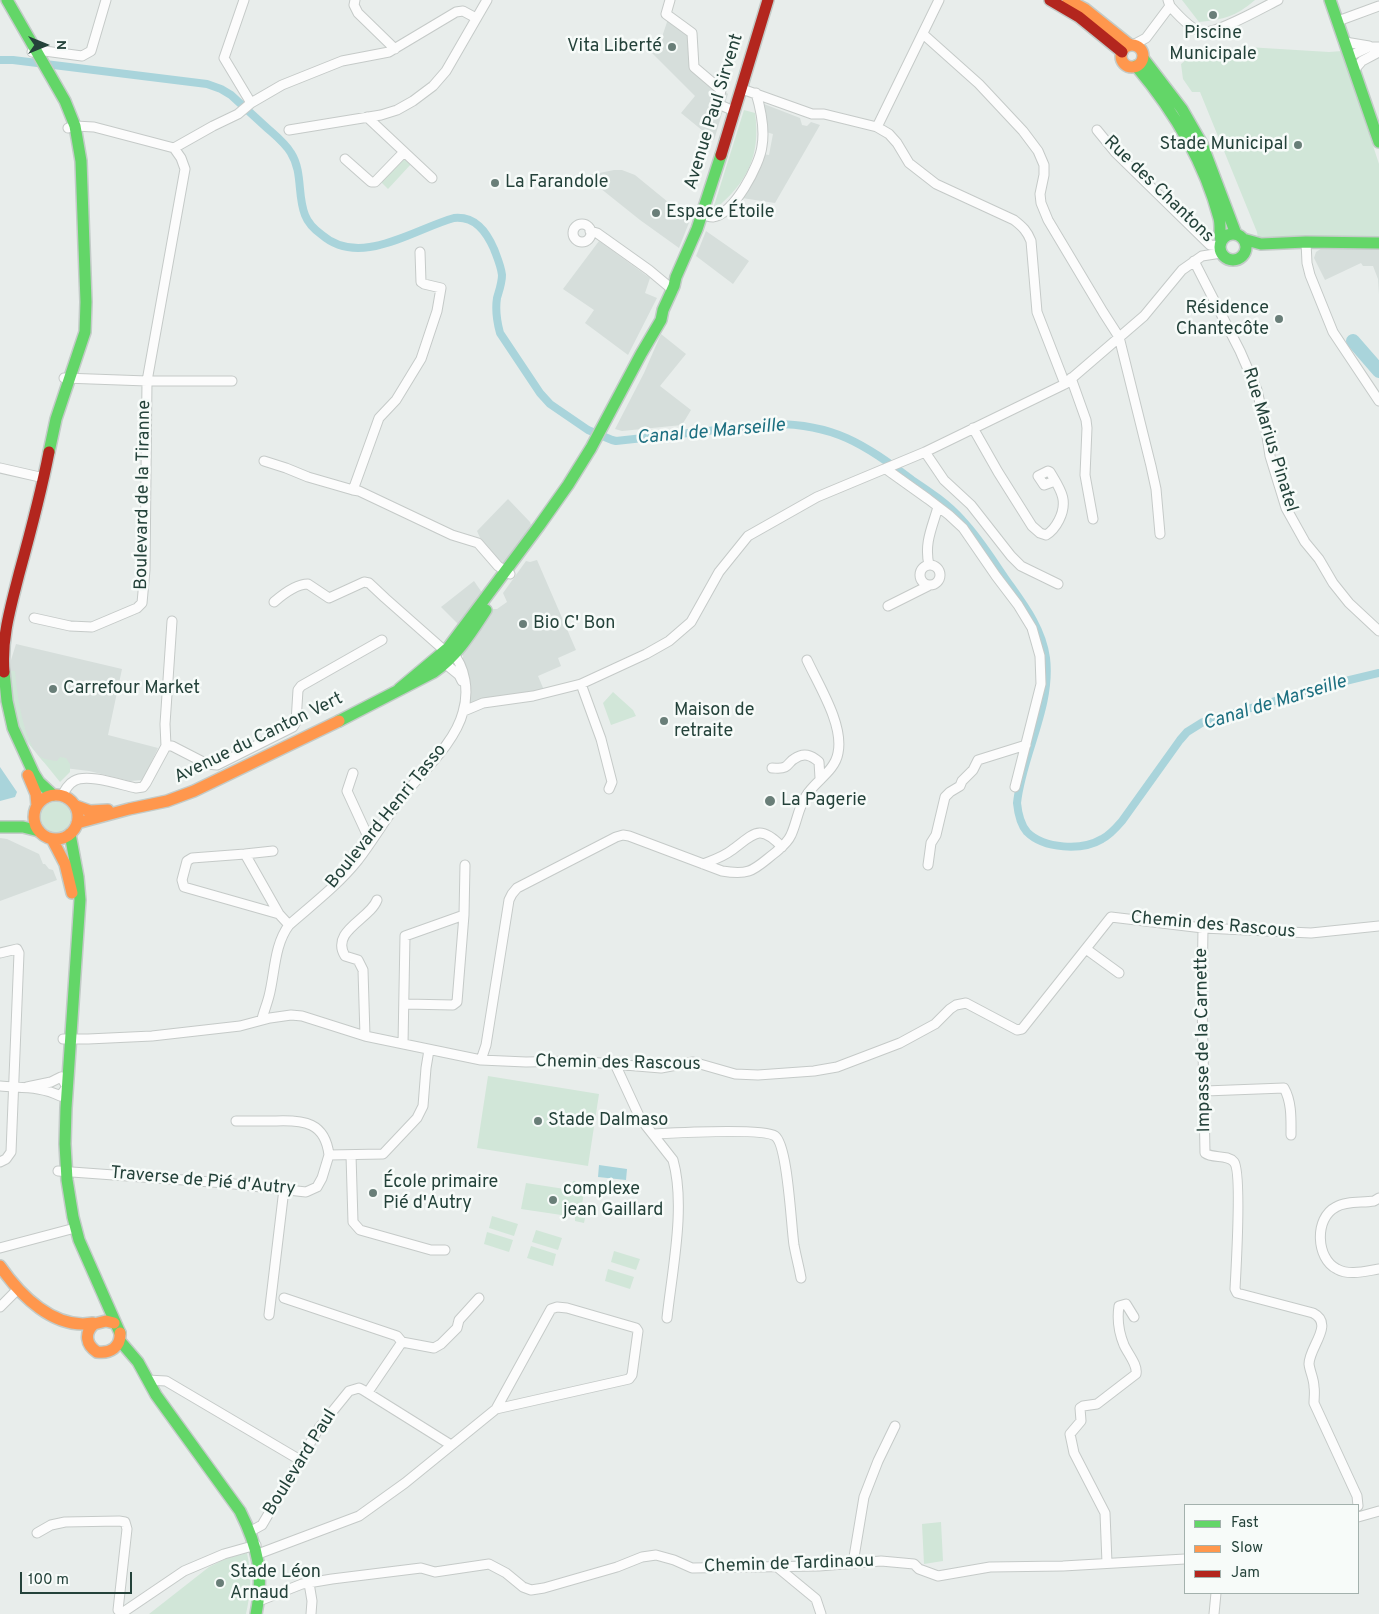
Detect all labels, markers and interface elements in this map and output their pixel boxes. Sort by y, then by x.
marker: Piscine Municipale [1207,9,1219,21]
north arrow [20,20,70,70]
place label: Piscine Municipale [1169,23,1257,66]
street label: Avenue Paul Sirvent [681,31,749,193]
place label: Vita Liberté [567,36,662,58]
text: N [52,40,69,50]
marker: Vita Liberté [666,41,678,53]
street label: Rue des Chantons [1099,132,1217,248]
place label: Stade Municipal [1159,134,1288,156]
marker: Stade Municipal [1292,139,1304,151]
place label: La Farandole [505,172,608,194]
marker: La Farandole [489,177,501,189]
place label: Espace Étoile [666,202,774,224]
marker: Espace Étoile [650,207,662,219]
place label: Résidence Chantecôte [1176,298,1269,340]
marker: Résidence Chantecôte [1273,313,1285,325]
street label: Rue Marius Pinatel [1237,365,1301,515]
street label: Boulevard de la Tiranne [132,400,156,590]
water label: Canal de Marseille [636,415,786,451]
place label: Bio C' Bon [533,613,615,635]
marker: Bio C' Bon [517,618,529,630]
water label: Canal de Marseille [1201,671,1349,737]
place label: Carrefour Market [63,678,200,700]
marker: Carrefour Market [47,683,59,695]
street label: Avenue du Canton Vert [171,689,347,789]
place label: Maison de retraite [674,700,754,742]
marker: Maison de retraite [658,715,670,727]
street label: Boulevard Henri Tasso [322,740,452,894]
place label: La Pagerie [781,790,867,812]
marker: La Pagerie [763,794,777,808]
street label: Chemin des Rascous [1130,908,1296,944]
street label: Impasse de la Carnette [1192,948,1216,1132]
street label: Chemin des Rascous [535,1052,701,1076]
place label: Stade Dalmaso [548,1110,668,1132]
marker: Stade Dalmaso [532,1115,544,1127]
street label: Traverse de Pié d'Autry [109,1163,297,1201]
place label: École primaire Pié d'Autry [383,1172,498,1214]
place label: complexe jean Gaillard [563,1179,663,1222]
marker: École primaire Pié d'Autry [367,1187,379,1199]
marker: complexe jean Gaillard [547,1194,559,1206]
street label: Boulevard Paul [260,1406,342,1520]
legend [1184,1504,1359,1594]
text: Fast [1231,1514,1259,1533]
text: Slow [1231,1539,1263,1558]
street label: Chemin de Tardinaou [703,1551,875,1579]
scale bar [22,1562,135,1594]
place label: Stade Léon Arnaud [230,1562,321,1605]
text: Jam [1231,1564,1260,1583]
text: 100 m [28,1571,69,1590]
marker: Stade Léon Arnaud [214,1577,226,1589]

